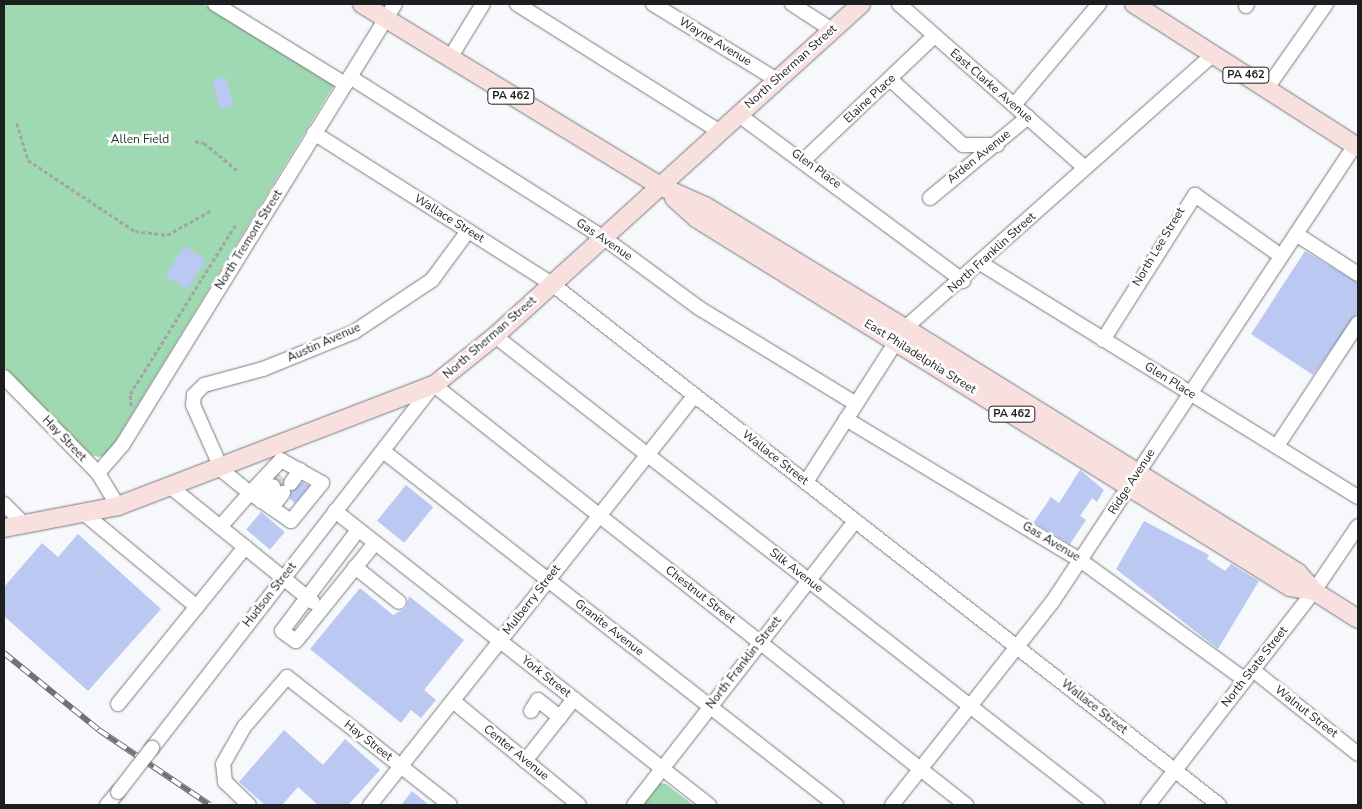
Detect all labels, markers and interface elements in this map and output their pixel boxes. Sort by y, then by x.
street label: Wayne Avenue [676,15,754,69]
street label: North Sherman Street [742,22,840,112]
street label: East Clarke Avenue [947,46,1035,126]
road number: PA 462 [1222,66,1270,84]
street label: Elaine Place [841,71,899,127]
road number: PA 462 [487,88,535,104]
street label: Arden Avenue [945,127,1013,187]
park label: Allen Field [111,133,169,147]
street label: Glen Place [788,146,844,192]
street label: North Tremont Street [212,187,286,293]
street label: Wallace Street [411,192,487,246]
street label: North Lee Street [1130,205,1188,289]
street label: North Franklin Street [945,210,1039,296]
street label: Gas Avenue [573,216,635,264]
street label: North Sherman Street [441,294,539,382]
street label: East Philadelphia Street [861,317,979,397]
street label: Austin Avenue [285,320,363,366]
street label: Glen Place [1142,360,1198,402]
road number: PA 462 [988,406,1036,422]
street label: Hay Street [39,413,89,465]
street label: Wallace Street [739,428,811,488]
street label: Ridge Avenue [1105,447,1159,517]
street label: Gas Avenue [1020,519,1082,565]
street label: Silk Avenue [766,546,826,596]
street label: Hudson Street [240,560,300,630]
street label: Mulberry Street [500,562,564,638]
street label: Chestnut Street [662,563,738,627]
street label: Granite Avenue [572,597,646,659]
street label: North Franklin Street [704,614,784,712]
street label: North State Street [1219,624,1291,710]
street label: York Street [518,653,574,701]
street label: Wallace Street [1058,677,1130,737]
street label: Walnut Street [1272,683,1340,741]
street label: Hay Street [341,718,395,764]
street label: Center Avenue [481,722,551,784]

